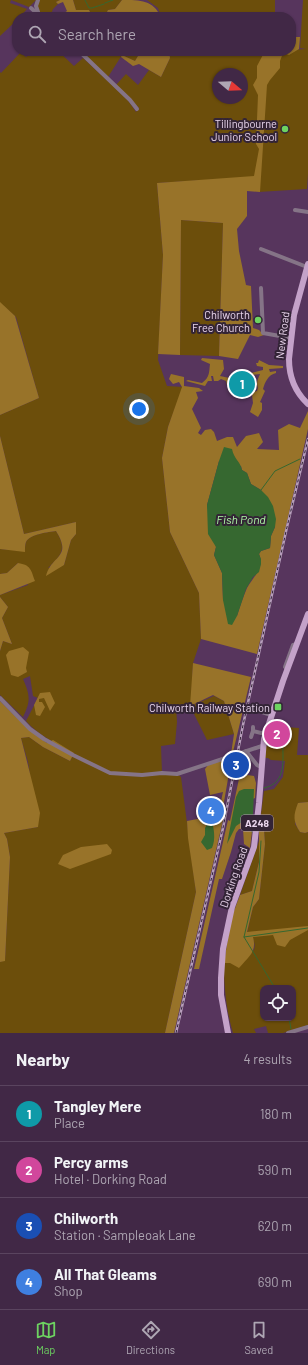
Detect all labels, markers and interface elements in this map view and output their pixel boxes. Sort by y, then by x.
search box [12,12,296,56]
icon: search [26,23,48,45]
text: Search here [58,25,136,43]
north arrow [212,68,248,104]
place label: Tillingbourne Junior School [211,117,277,143]
marker: Tillingbourne Junior School [280,124,290,134]
place label: Chilworth Free Church [192,308,250,334]
street label: New Road [273,311,291,359]
marker: Chilworth Free Church [253,315,263,325]
pin: 1 [229,369,255,399]
your location [129,399,149,419]
water label: Fish Pond [216,512,266,526]
place label: Chilworth Railway Station [149,701,270,714]
marker: Chilworth Railway Station [273,702,283,712]
pin: 2 [264,719,290,749]
pin: 3 [223,750,249,780]
pin: 4 [198,796,224,826]
road number: A248 [241,815,273,831]
street label: Dorking Road [217,845,249,909]
map controls [260,985,296,1021]
button: locate [260,985,296,1021]
text: Nearby [16,1049,70,1069]
text: 4 results [244,1051,292,1067]
text: Tangley Mere [54,1097,141,1115]
text: 1 [27,1106,31,1122]
text: 180 m [260,1106,292,1122]
text: Place [54,1115,85,1131]
text: Percy arms [54,1153,128,1171]
text: 2 [25,1162,33,1178]
text: 590 m [258,1162,292,1178]
text: Hotel · Dorking Road [54,1171,167,1187]
text: Chilworth [54,1209,118,1227]
text: 3 [25,1218,33,1234]
text: 620 m [258,1218,292,1234]
text: Station · Sampleoak Lane [54,1227,196,1243]
text: All That Gleams [54,1265,157,1283]
text: 4 [25,1274,33,1290]
text: 690 m [258,1274,292,1290]
text: Shop [54,1283,83,1299]
tab: Map [35,1319,57,1356]
tab: Directions [126,1319,175,1356]
tab: Saved [244,1319,273,1356]

